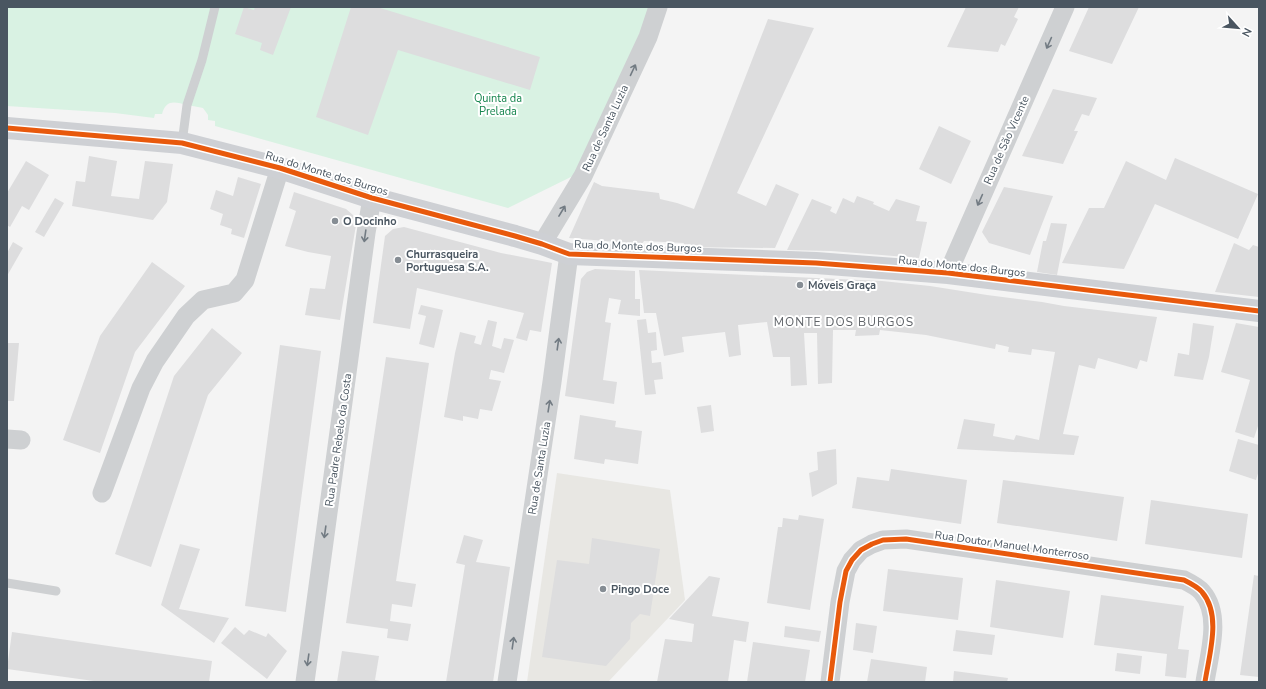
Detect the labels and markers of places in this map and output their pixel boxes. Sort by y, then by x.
place label: O Docinho [343,214,397,229]
marker: O Docinho [330,216,340,226]
place label: Churrasqueira Portuguesa S.A. [406,247,489,275]
marker: Churrasqueira Portuguesa S.A. [393,255,403,265]
place label: Móveis Graça [808,278,876,293]
marker: Móveis Graça [795,280,805,290]
place label: Pingo Doce [611,582,669,597]
marker: Pingo Doce [598,584,608,594]

